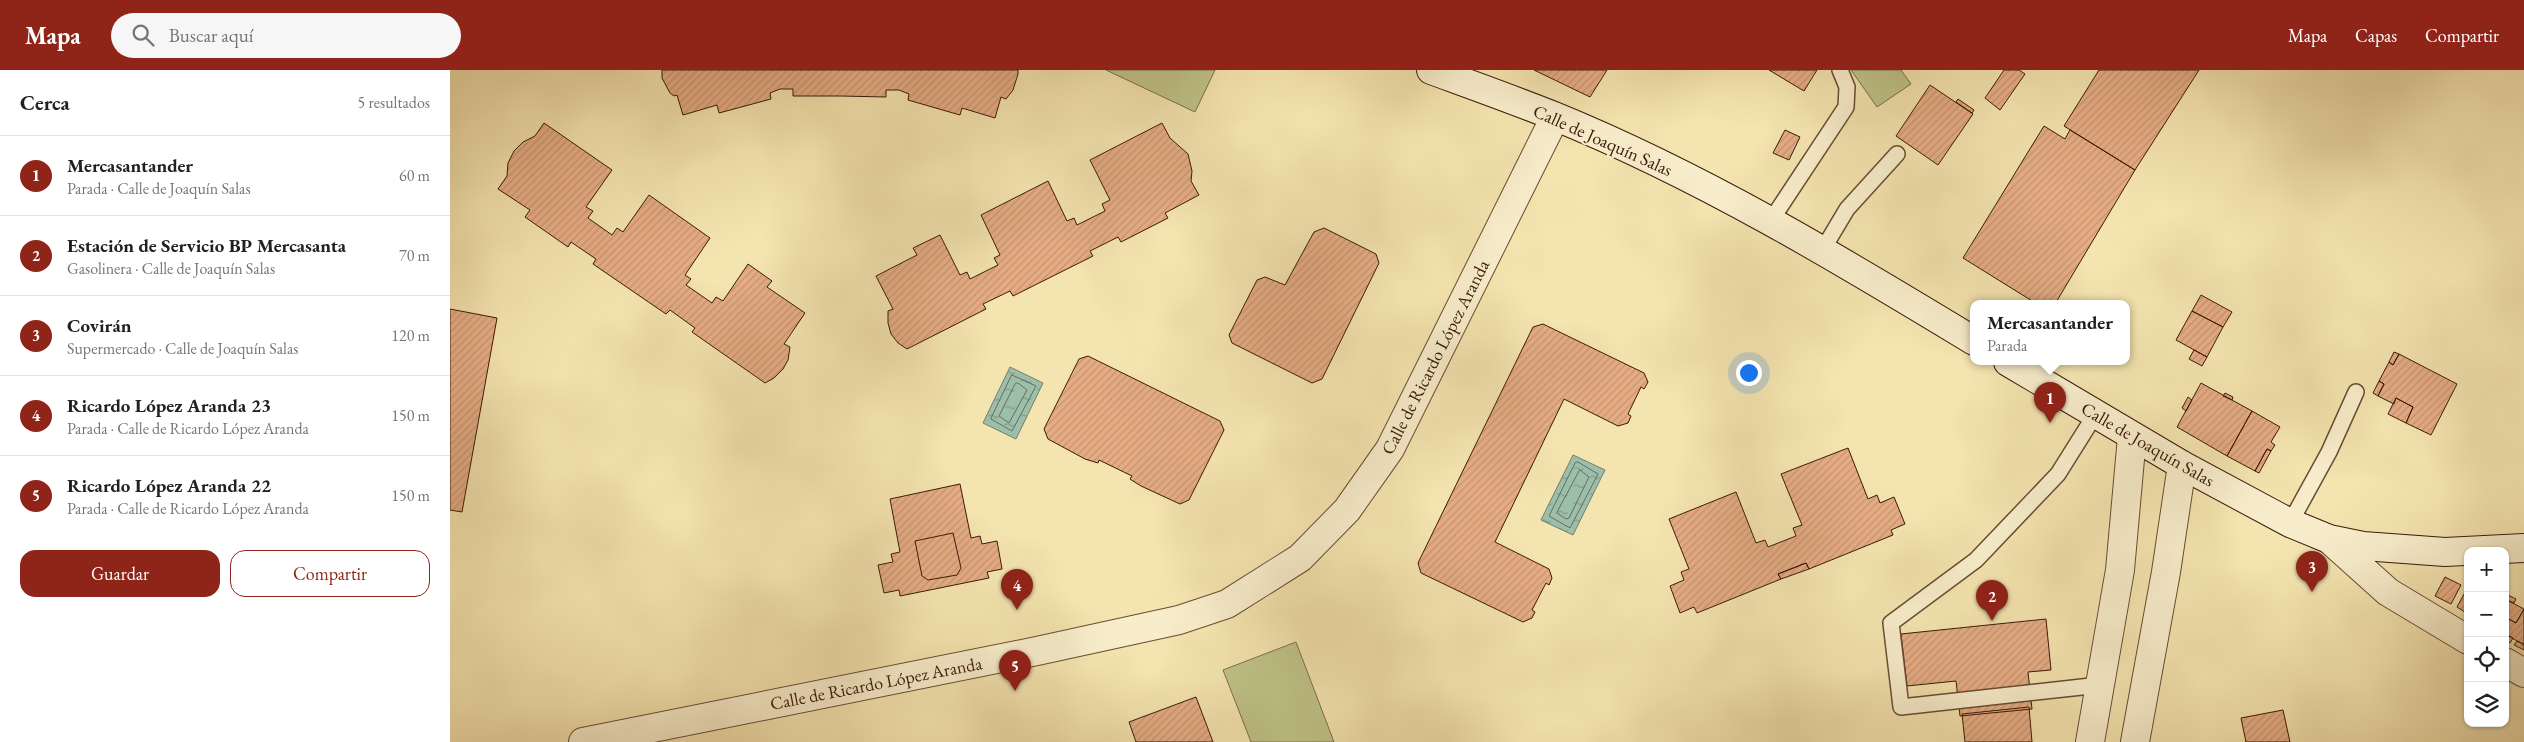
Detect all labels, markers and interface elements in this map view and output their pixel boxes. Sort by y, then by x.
search box [111,13,461,58]
text: Mapa [25,20,81,51]
icon: search [129,21,157,49]
text: Buscar aquí [169,23,253,48]
text: Mapa [2288,24,2327,47]
text: Capas [2355,24,2397,47]
text: Compartir [2425,24,2499,47]
text: Cerca [20,89,70,116]
text: 5 resultados [358,92,430,113]
street label: Calle de Joaquín Salas [1530,99,1676,181]
text: Mercasantander [67,153,193,178]
text: 1 [32,165,40,186]
text: 60 m [399,165,430,186]
text: Parada · Calle de Joaquín Salas [67,178,251,199]
text: Estación de Servicio BP Mercasanta [67,233,346,258]
text: 2 [32,245,40,266]
text: 70 m [399,245,430,266]
street label: Calle de Ricardo López Aranda [1376,255,1495,458]
text: Gasolinera · Calle de Joaquín Salas [67,258,275,279]
popup [1970,300,2130,365]
text: Mercasantander [1987,310,2113,335]
text: Covirán [67,313,131,338]
text: 3 [32,325,40,346]
text: 120 m [391,325,430,346]
text: Parada [1987,335,2028,356]
text: Supermercado · Calle de Joaquín Salas [67,338,298,359]
your location [1736,360,1762,386]
pin: 1 [2034,382,2066,423]
text: Ricardo López Aranda 23 [67,393,271,418]
street label: Calle de Joaquín Salas [2077,397,2219,492]
text: 4 [32,405,40,426]
text: 150 m [391,405,430,426]
text: Parada · Calle de Ricardo López Aranda [67,418,309,439]
text: Ricardo López Aranda 22 [67,473,271,498]
text: 5 [32,485,40,506]
text: 150 m [391,485,430,506]
text: Parada · Calle de Ricardo López Aranda [67,498,309,519]
map controls [2464,547,2509,727]
button: + [2464,547,2509,592]
button: Guardar [20,550,220,597]
button: Compartir [230,550,430,597]
pin: 3 [2296,551,2328,592]
pin: 4 [1001,569,1033,610]
pin: 2 [1976,580,2008,621]
button: − [2464,592,2509,637]
button: locate [2464,637,2509,682]
pin: 5 [999,650,1031,691]
street label: Calle de Ricardo López Aranda [768,651,985,715]
button: layers [2464,682,2509,727]

